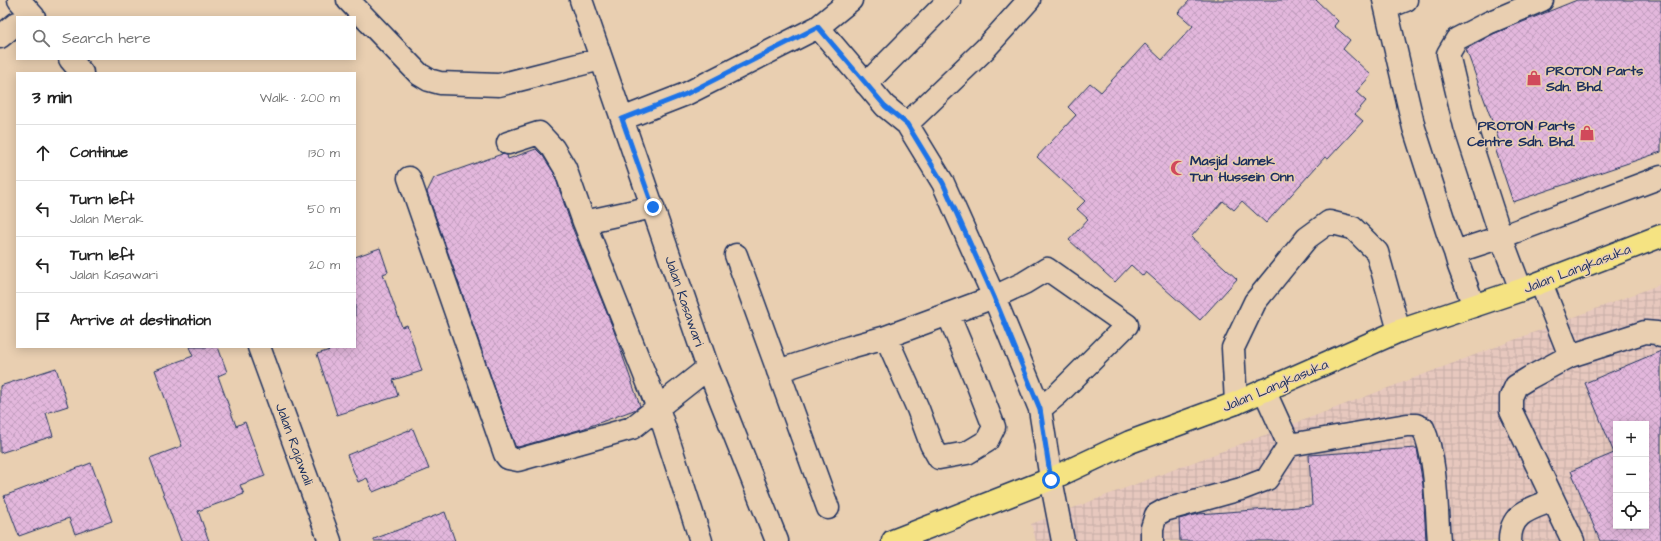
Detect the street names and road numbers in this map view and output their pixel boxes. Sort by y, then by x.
street label: Jalan Langkasuka [1521,239,1634,299]
street label: Jalan Kasawari [659,253,709,349]
street label: Jalan Langkasuka [1219,355,1331,417]
street label: Jalan Rajawali [270,401,318,488]

